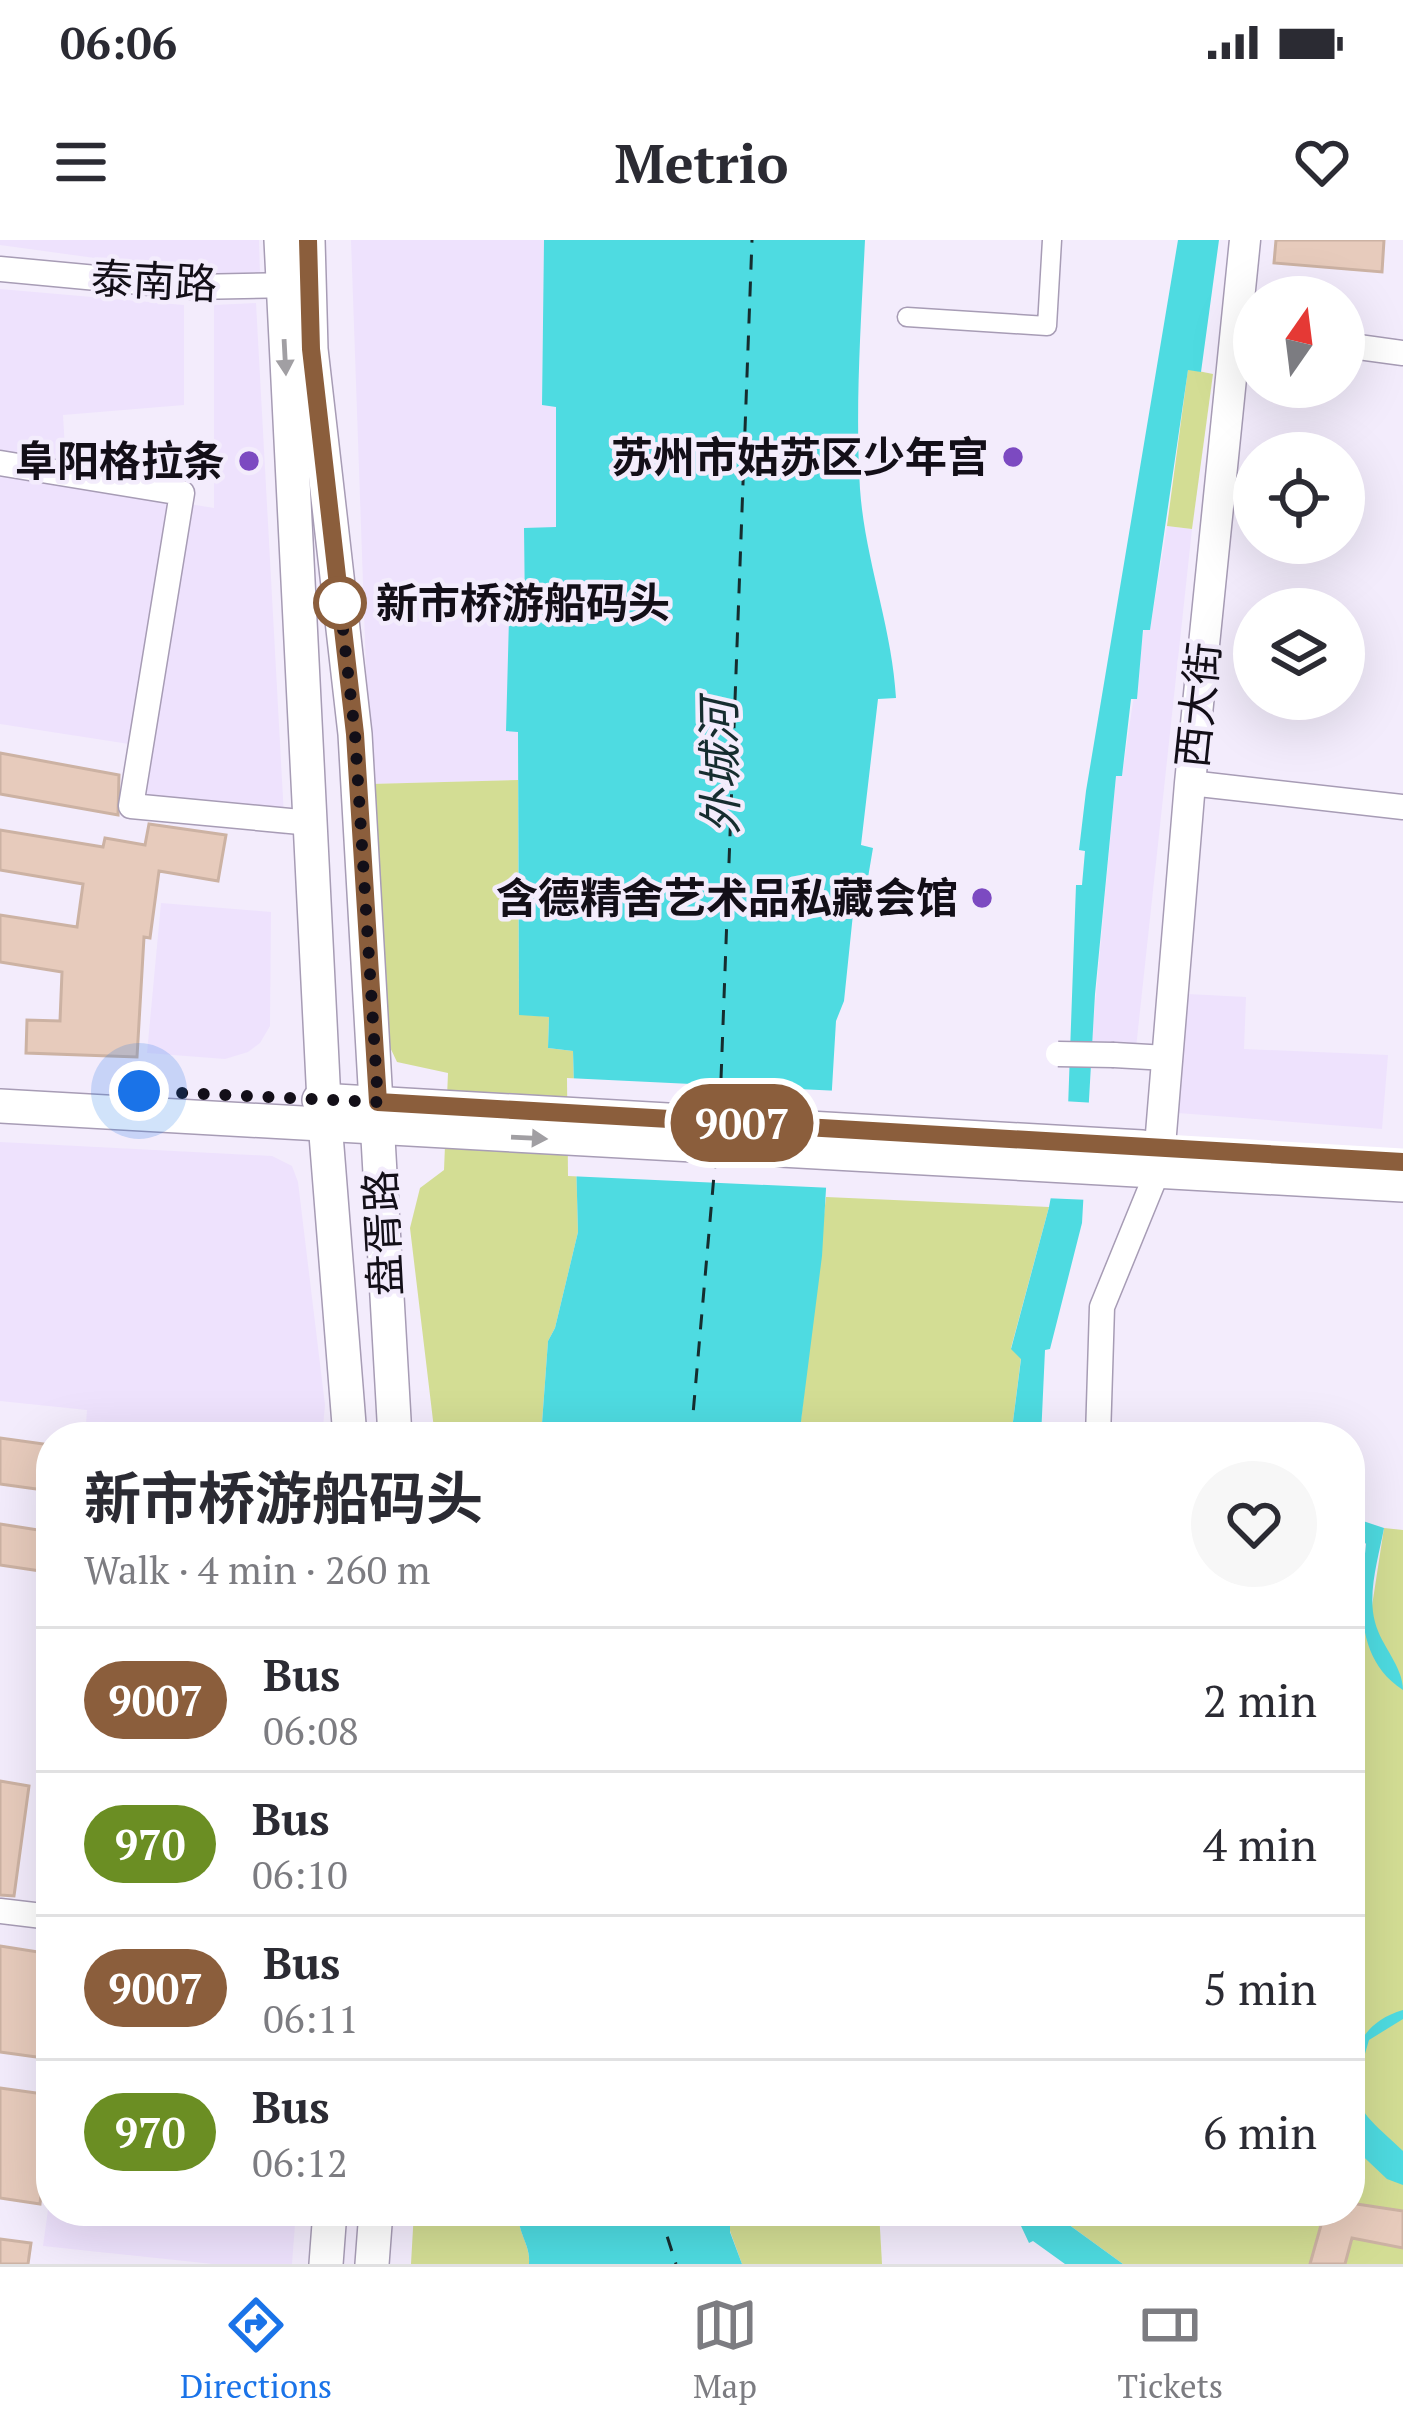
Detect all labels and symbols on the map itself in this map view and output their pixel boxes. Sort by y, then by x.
street label: 泰南路 [90,249,218,311]
north arrow [1233,276,1365,408]
one-way arrow [276,339,295,377]
place label: 苏州市姑苏区少年宫 [611,428,989,484]
place label: 阜阳格拉条 [15,432,225,488]
marker: 苏州市姑苏区少年宫 [1000,444,1026,470]
marker: 阜阳格拉条 [236,448,262,474]
place label: 新市桥游船码头 [376,574,670,630]
marker: 新市桥游船码头 [315,578,365,628]
street label: 西大街 [1163,639,1231,770]
water label: 外城河 [688,691,750,835]
place label: 含德精舍艺术品私藏会馆 [496,869,958,925]
marker: 含德精舍艺术品私藏会馆 [969,885,995,911]
your location [109,1061,169,1121]
line badge: 9007 [658,1084,826,1162]
one-way arrow [511,1129,549,1148]
street label: 盘胥路 [351,1169,413,1297]

